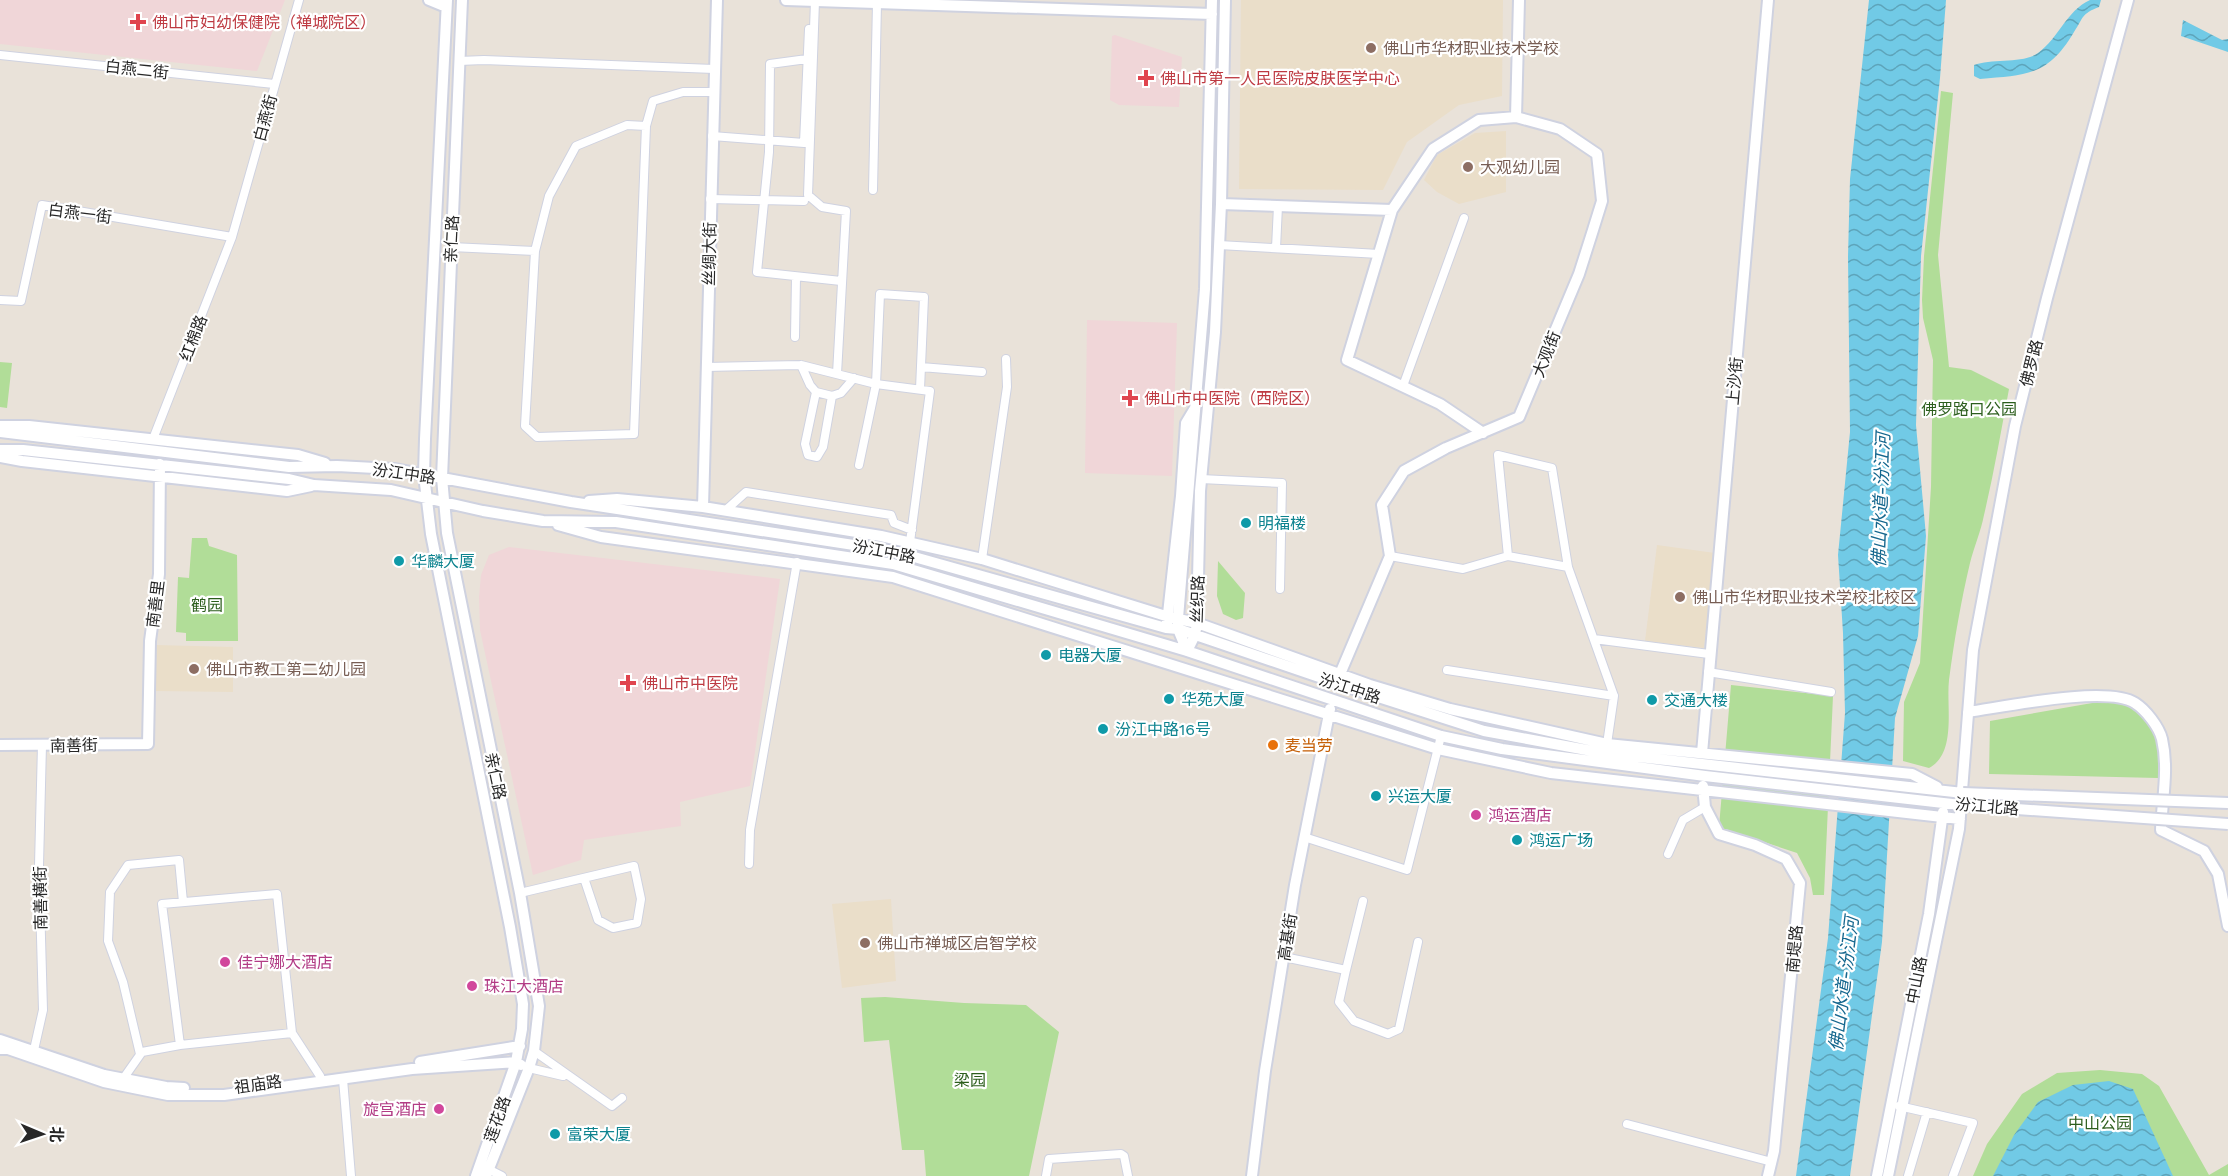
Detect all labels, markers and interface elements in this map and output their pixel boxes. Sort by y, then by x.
marker: 佛山市妇幼保健院（禅城院区） [129,13,147,31]
place label: 佛山市妇幼保健院（禅城院区） [152,13,376,32]
place label: 佛山市华材职业技术学校 [1383,39,1559,58]
marker: 佛山市华材职业技术学校 [1364,41,1378,55]
street label: 白燕二街 [104,57,170,82]
marker: 佛山市第一人民医院皮肤医学中心 [1137,69,1155,87]
place label: 佛山市第一人民医院皮肤医学中心 [1160,69,1400,88]
street label: 白燕街 [250,92,281,144]
place label: 大观幼儿园 [1480,158,1560,177]
marker: 大观幼儿园 [1461,160,1475,174]
street label: 白燕一街 [47,200,113,227]
street label: 亲仁路 [441,215,462,263]
street label: 丝绸大街 [699,222,720,286]
street label: 红棉路 [176,312,211,364]
street label: 大观街 [1529,328,1564,380]
street label: 佛罗路 [2016,338,2047,389]
street label: 上沙街 [1723,356,1746,406]
marker: 佛山市中医院（西院区） [1121,389,1139,407]
place label: 佛山市中医院（西院区） [1144,389,1320,408]
park label: 佛罗路口公园 [1921,400,2017,419]
water label: 佛山水道-汾江河 [1868,429,1893,568]
street label: 汾江中路 [371,460,437,487]
place label: 明福楼 [1258,514,1306,533]
marker: 明福楼 [1239,516,1253,530]
street label: 汾江中路 [851,536,917,567]
place label: 华麟大厦 [411,552,475,571]
marker: 华麟大厦 [392,554,406,568]
street label: 丝织路 [1187,575,1208,623]
street label: 南善里 [143,579,168,629]
place label: 佛山市华材职业技术学校北校区 [1692,588,1916,607]
marker: 佛山市华材职业技术学校北校区 [1673,590,1687,604]
park label: 鹤园 [191,596,223,615]
place label: 电器大厦 [1058,646,1122,665]
marker: 电器大厦 [1039,648,1053,662]
place label: 佛山市教工第二幼儿园 [206,660,366,679]
marker: 佛山市教工第二幼儿园 [187,662,201,676]
street label: 汾江中路 [1316,670,1383,707]
marker: 佛山市中医院 [619,674,637,692]
place label: 佛山市中医院 [642,674,738,693]
place label: 华苑大厦 [1181,690,1245,709]
place label: 交通大楼 [1664,691,1728,710]
marker: 华苑大厦 [1162,692,1176,706]
marker: 交通大楼 [1645,693,1659,707]
place label: 汾江中路16号 [1115,720,1211,739]
marker: 汾江中路16号 [1096,722,1110,736]
street label: 南善街 [50,736,98,755]
place label: 麦当劳 [1285,736,1333,755]
marker: 麦当劳 [1266,738,1280,752]
street label: 亲仁路 [481,751,510,802]
place label: 兴运大厦 [1388,787,1452,806]
marker: 兴运大厦 [1369,789,1383,803]
street label: 汾江北路 [1954,794,2020,819]
place label: 鸿运酒店 [1488,806,1552,825]
marker: 鸿运酒店 [1469,808,1483,822]
place label: 鸿运广场 [1529,831,1593,850]
marker: 鸿运广场 [1510,833,1524,847]
street label: 南善横街 [30,866,51,930]
street label: 高基街 [1274,912,1301,962]
water label: 佛山水道-汾江河 [1825,913,1863,1052]
street label: 南堤路 [1783,924,1806,974]
place label: 佛山市禅城区启智学校 [877,934,1037,953]
marker: 佛山市禅城区启智学校 [858,936,872,950]
place label: 佳宁娜大酒店 [237,953,333,972]
marker: 佳宁娜大酒店 [218,955,232,969]
street label: 中山路 [1903,955,1930,1005]
place label: 珠江大酒店 [484,977,564,996]
marker: 珠江大酒店 [465,979,479,993]
park label: 梁园 [954,1071,986,1090]
street label: 祖庙路 [233,1072,283,1097]
street label: 莲花路 [481,1093,514,1145]
place label: 旋宫酒店 [363,1100,427,1119]
marker: 旋宫酒店 [432,1102,446,1116]
north arrow [12,1104,72,1164]
park label: 中山公园 [2068,1114,2132,1133]
place label: 富荣大厦 [567,1125,631,1144]
text: 北 [47,1126,66,1143]
marker: 富荣大厦 [548,1127,562,1141]

